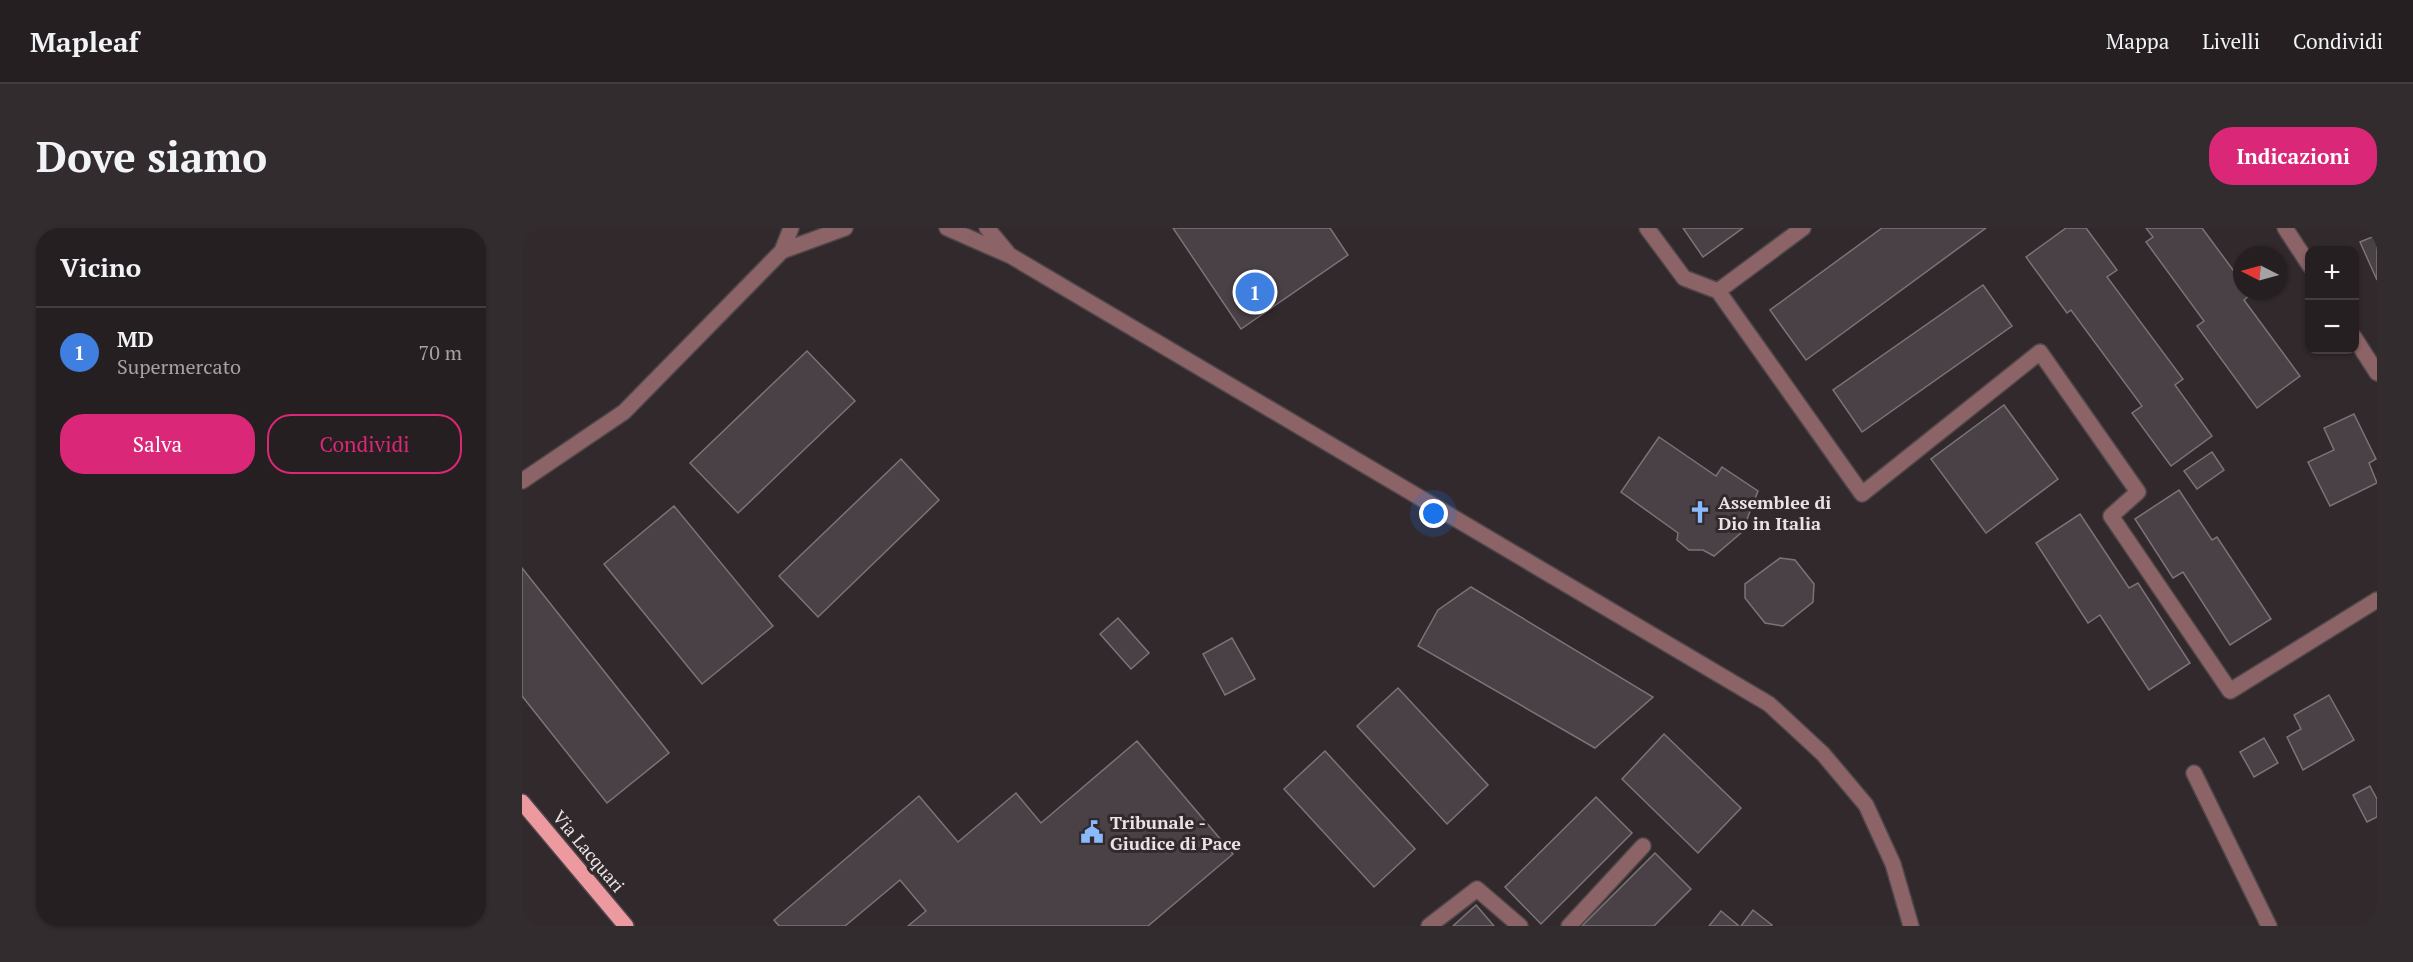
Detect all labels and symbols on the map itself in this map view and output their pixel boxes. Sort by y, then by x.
north arrow [2233,246,2287,300]
pin: 1 [1236,270,1274,314]
place label: Assemblee di Dio in Italia [1718,490,1831,535]
your location [1419,499,1448,528]
church icon: Assemblee di Dio in Italia [1687,499,1713,525]
street label: Via Lacquari [548,805,630,897]
place label: Tribunale - Giudice di Pace [1110,810,1241,855]
public building icon: Tribunale - Giudice di Pace [1079,819,1105,845]

